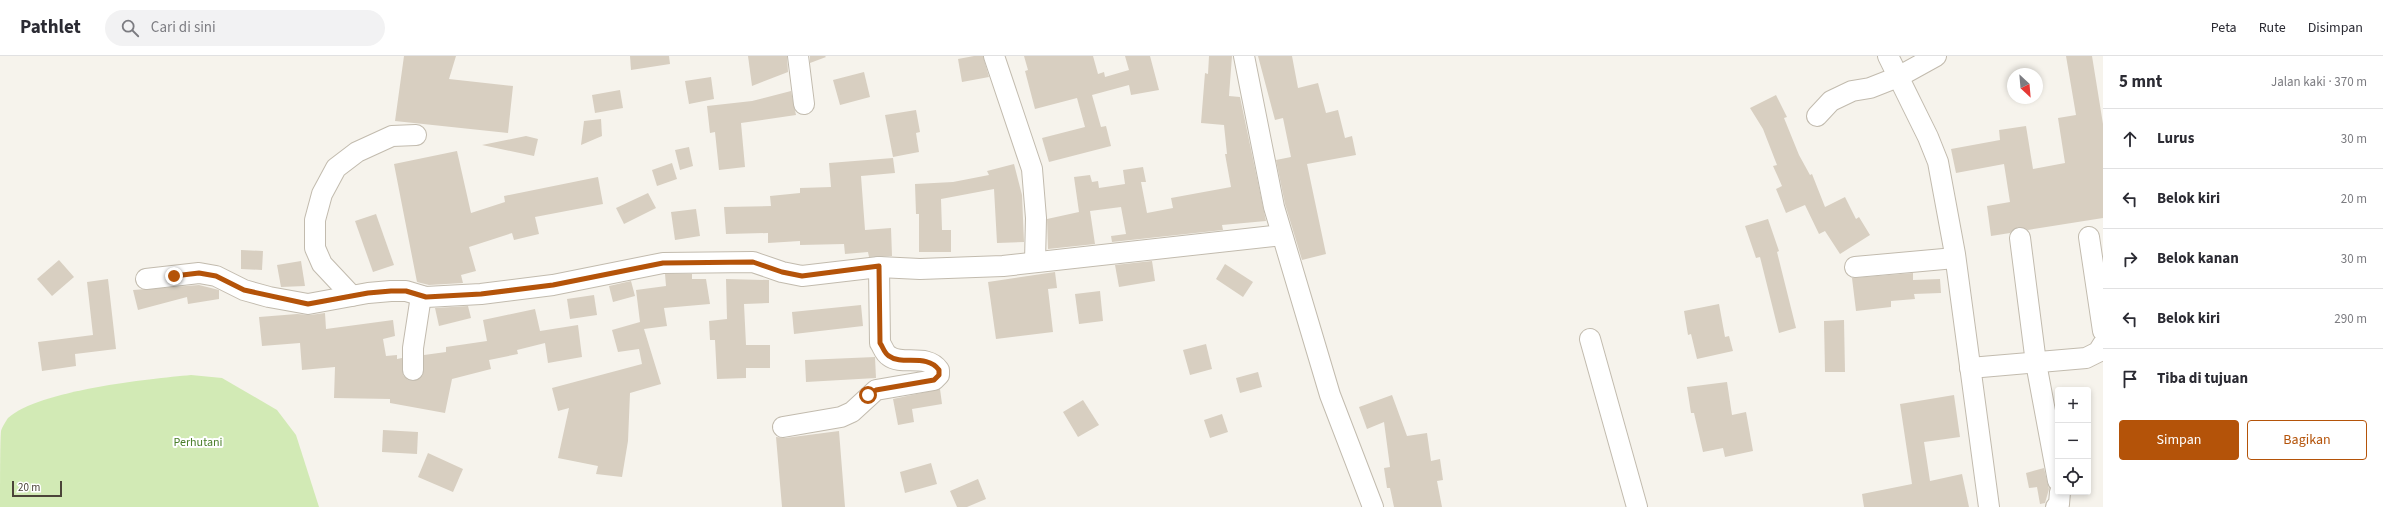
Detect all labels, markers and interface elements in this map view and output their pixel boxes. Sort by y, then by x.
search box [105,10,385,46]
text: Pathlet [20,14,81,41]
icon: search [119,17,141,39]
text: Cari di sini [151,17,216,38]
text: Peta [2211,18,2237,38]
text: Rute [2259,18,2286,38]
text: Disimpan [2308,18,2363,38]
north arrow [2007,68,2043,104]
text: 5 mnt [2119,70,2162,94]
text: Jalan kaki · 370 m [2271,73,2367,91]
icon: ahead [2119,128,2141,150]
text: Lurus [2157,128,2194,149]
text: 30 m [2341,130,2367,148]
icon: left [2119,188,2141,210]
text: Belok kiri [2157,188,2220,209]
text: 20 m [2341,190,2367,208]
icon: right [2119,248,2141,270]
text: Belok kanan [2157,248,2239,269]
text: 30 m [2341,250,2367,268]
route end [165,267,183,285]
icon: left [2119,308,2141,330]
text: Belok kiri [2157,308,2220,329]
text: 290 m [2334,310,2367,328]
icon: arrive [2119,368,2141,390]
text: Tiba di tujuan [2157,368,2248,389]
route start [859,386,877,404]
map controls [2055,387,2091,495]
button: + [2055,387,2091,423]
button: Simpan [2119,420,2239,460]
button: Bagikan [2247,420,2367,460]
button: − [2055,423,2091,459]
park label: Perhutani [173,434,223,451]
button: locate [2055,459,2091,495]
scale bar [12,479,62,498]
text: 20 m [18,480,40,495]

